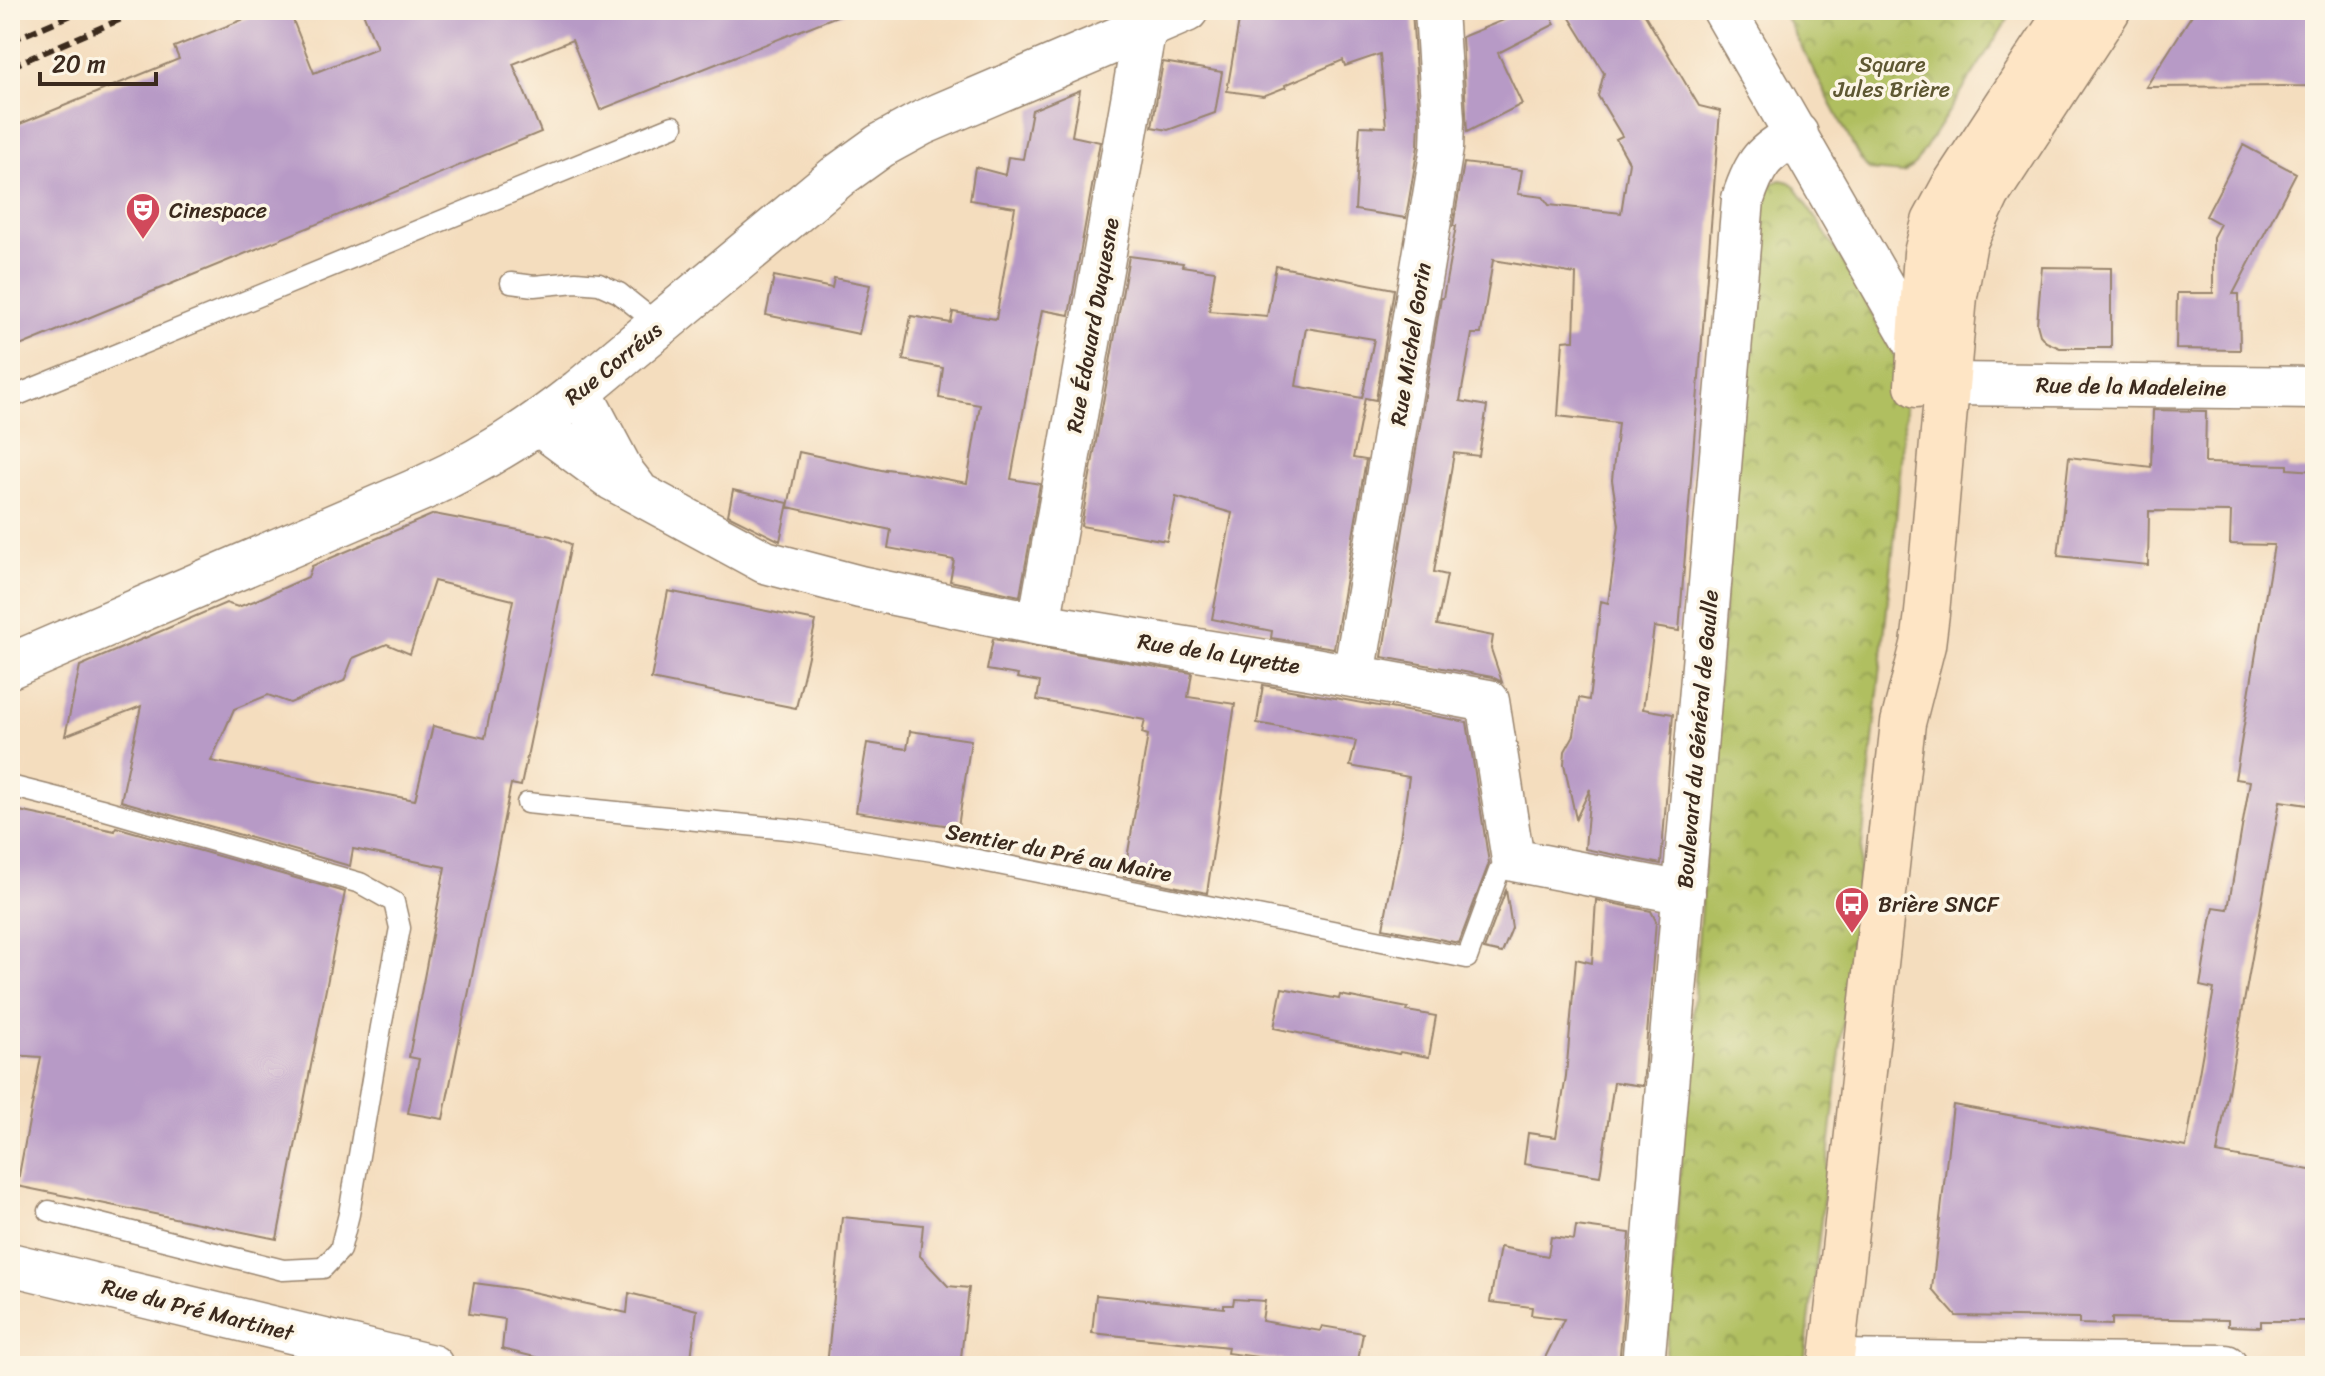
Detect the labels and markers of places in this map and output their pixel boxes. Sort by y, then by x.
theatre icon: Cinespace [124,191,162,241]
place label: Cinespace [169,191,267,230]
bus stop icon: Brière SNCF [1833,885,1871,935]
place label: Brière SNCF [1878,885,2000,924]

